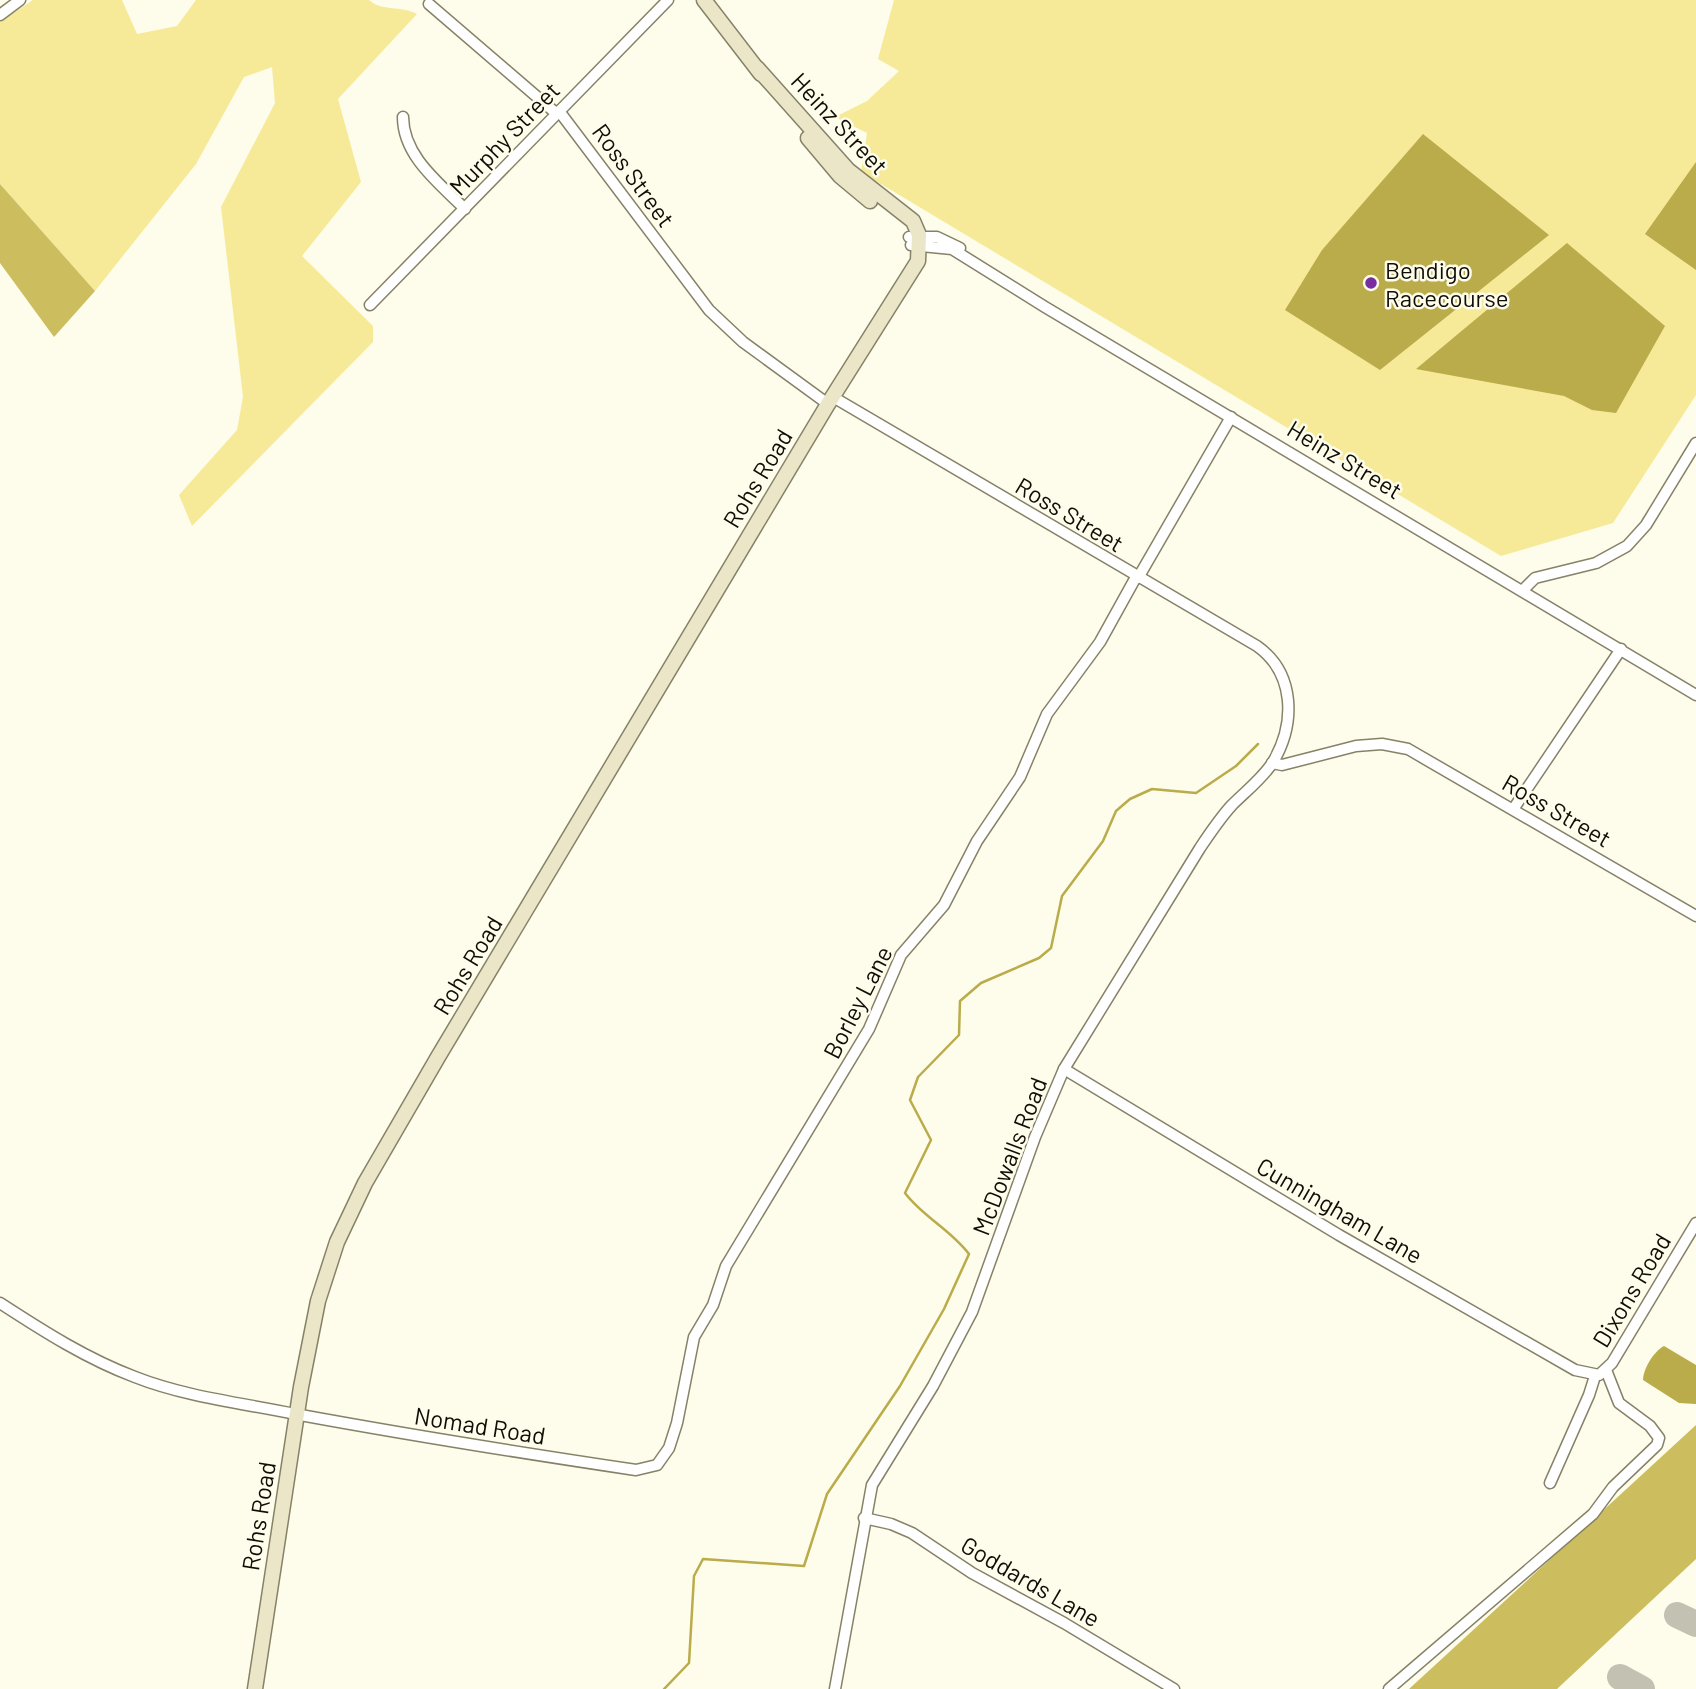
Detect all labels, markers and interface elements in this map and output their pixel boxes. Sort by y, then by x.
street label: Heinz Street [786,66,894,180]
street label: Murphy Street [443,75,565,201]
street label: Ross Street [587,118,681,232]
place label: Bendigo Racecourse [1385,255,1509,312]
marker: Bendigo Racecourse [1363,275,1379,291]
street label: Heinz Street [1282,413,1408,505]
street label: Rohs Road [716,423,798,533]
street label: Ross Street [1011,470,1129,558]
street label: Ross Street [1497,767,1617,853]
street label: Rohs Road [426,910,508,1020]
street label: Borley Lane [816,941,898,1063]
street label: McDowalls Road [966,1073,1052,1239]
street label: Cunningham Lane [1252,1151,1428,1269]
street label: Dixons Road [1586,1228,1676,1352]
street label: Nomad Road [412,1400,548,1450]
street label: Rohs Road [235,1459,281,1573]
street label: Goddards Lane [956,1530,1106,1632]

